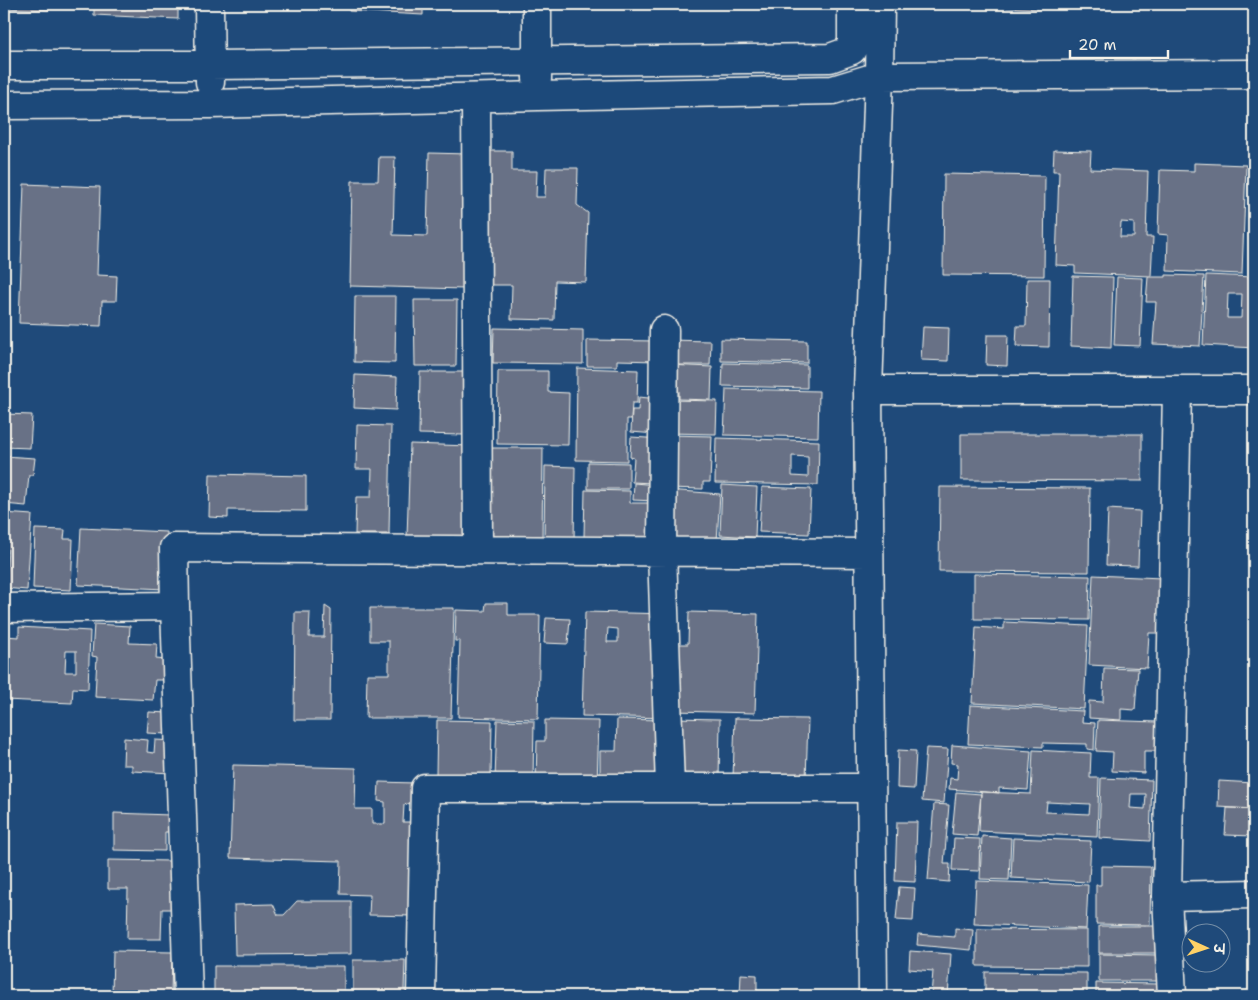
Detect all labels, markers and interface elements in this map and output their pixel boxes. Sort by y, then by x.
scale bar [1070,28,1168,60]
text: 20 m [1078,35,1117,55]
north arrow [1180,922,1230,972]
text: उ [1210,942,1228,955]

